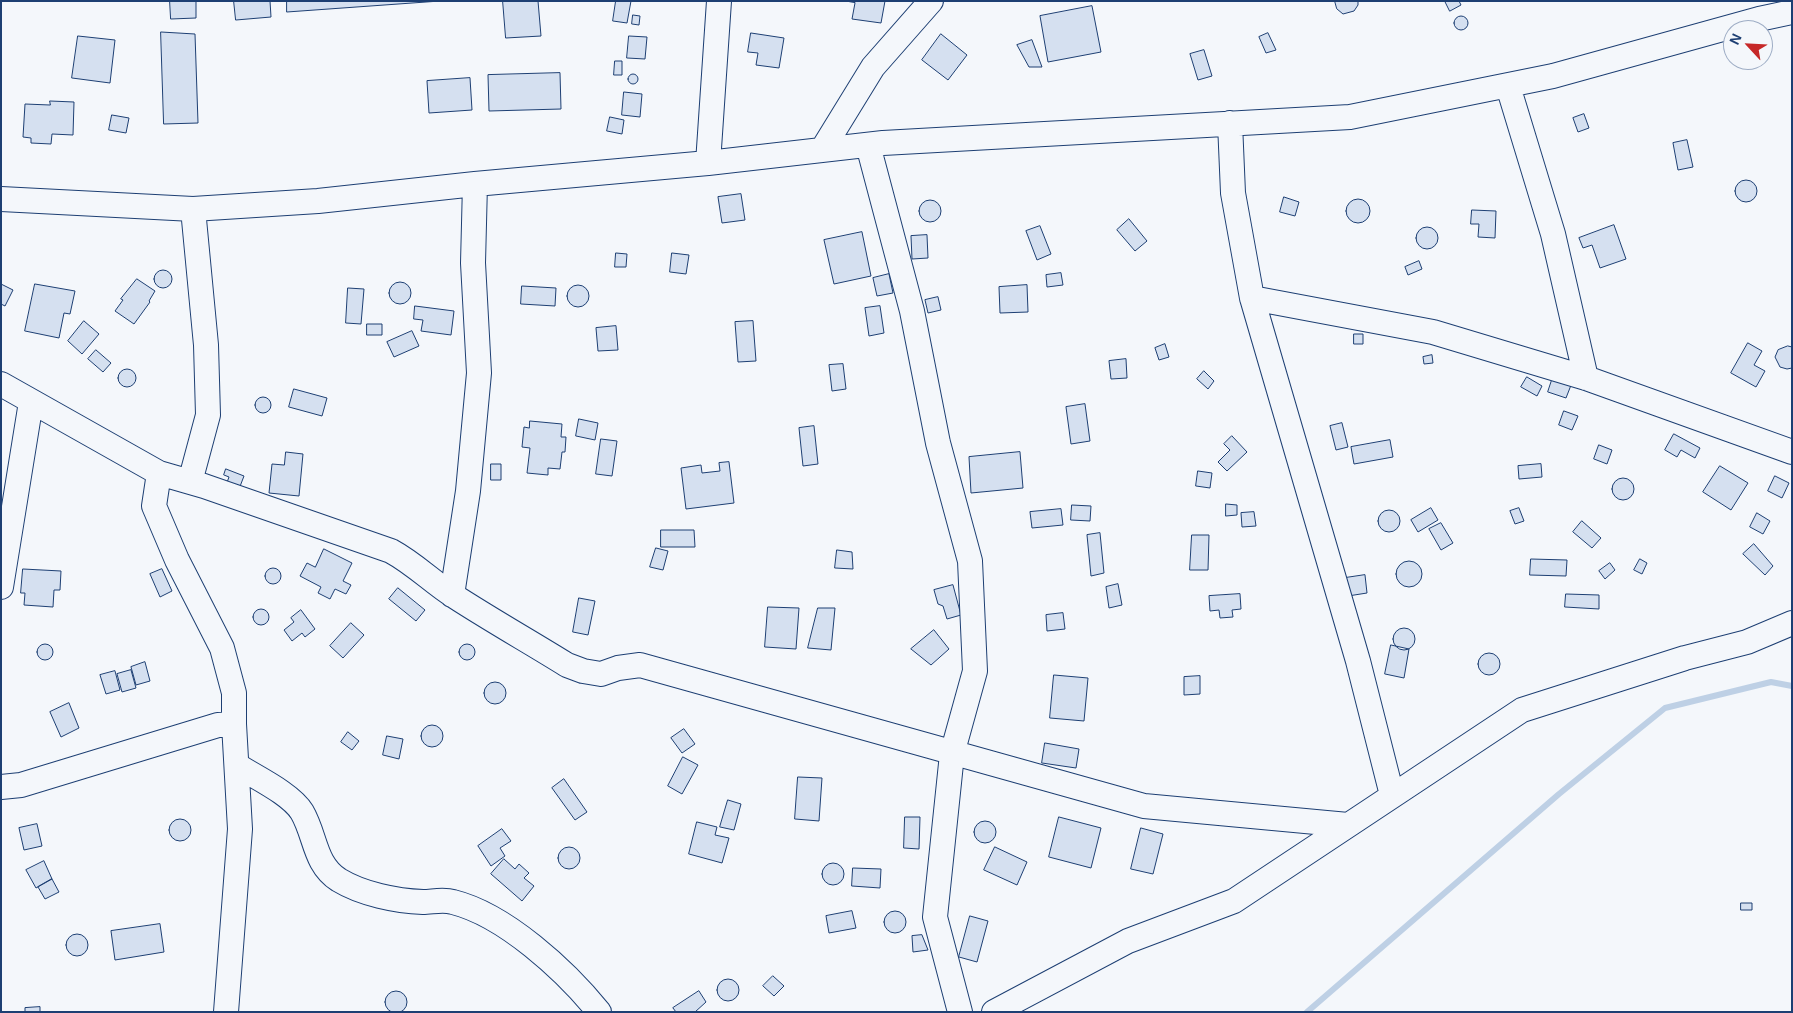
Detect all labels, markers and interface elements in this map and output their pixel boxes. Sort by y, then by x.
north arrow [1723,20,1773,70]
text: N [1726,31,1745,47]

